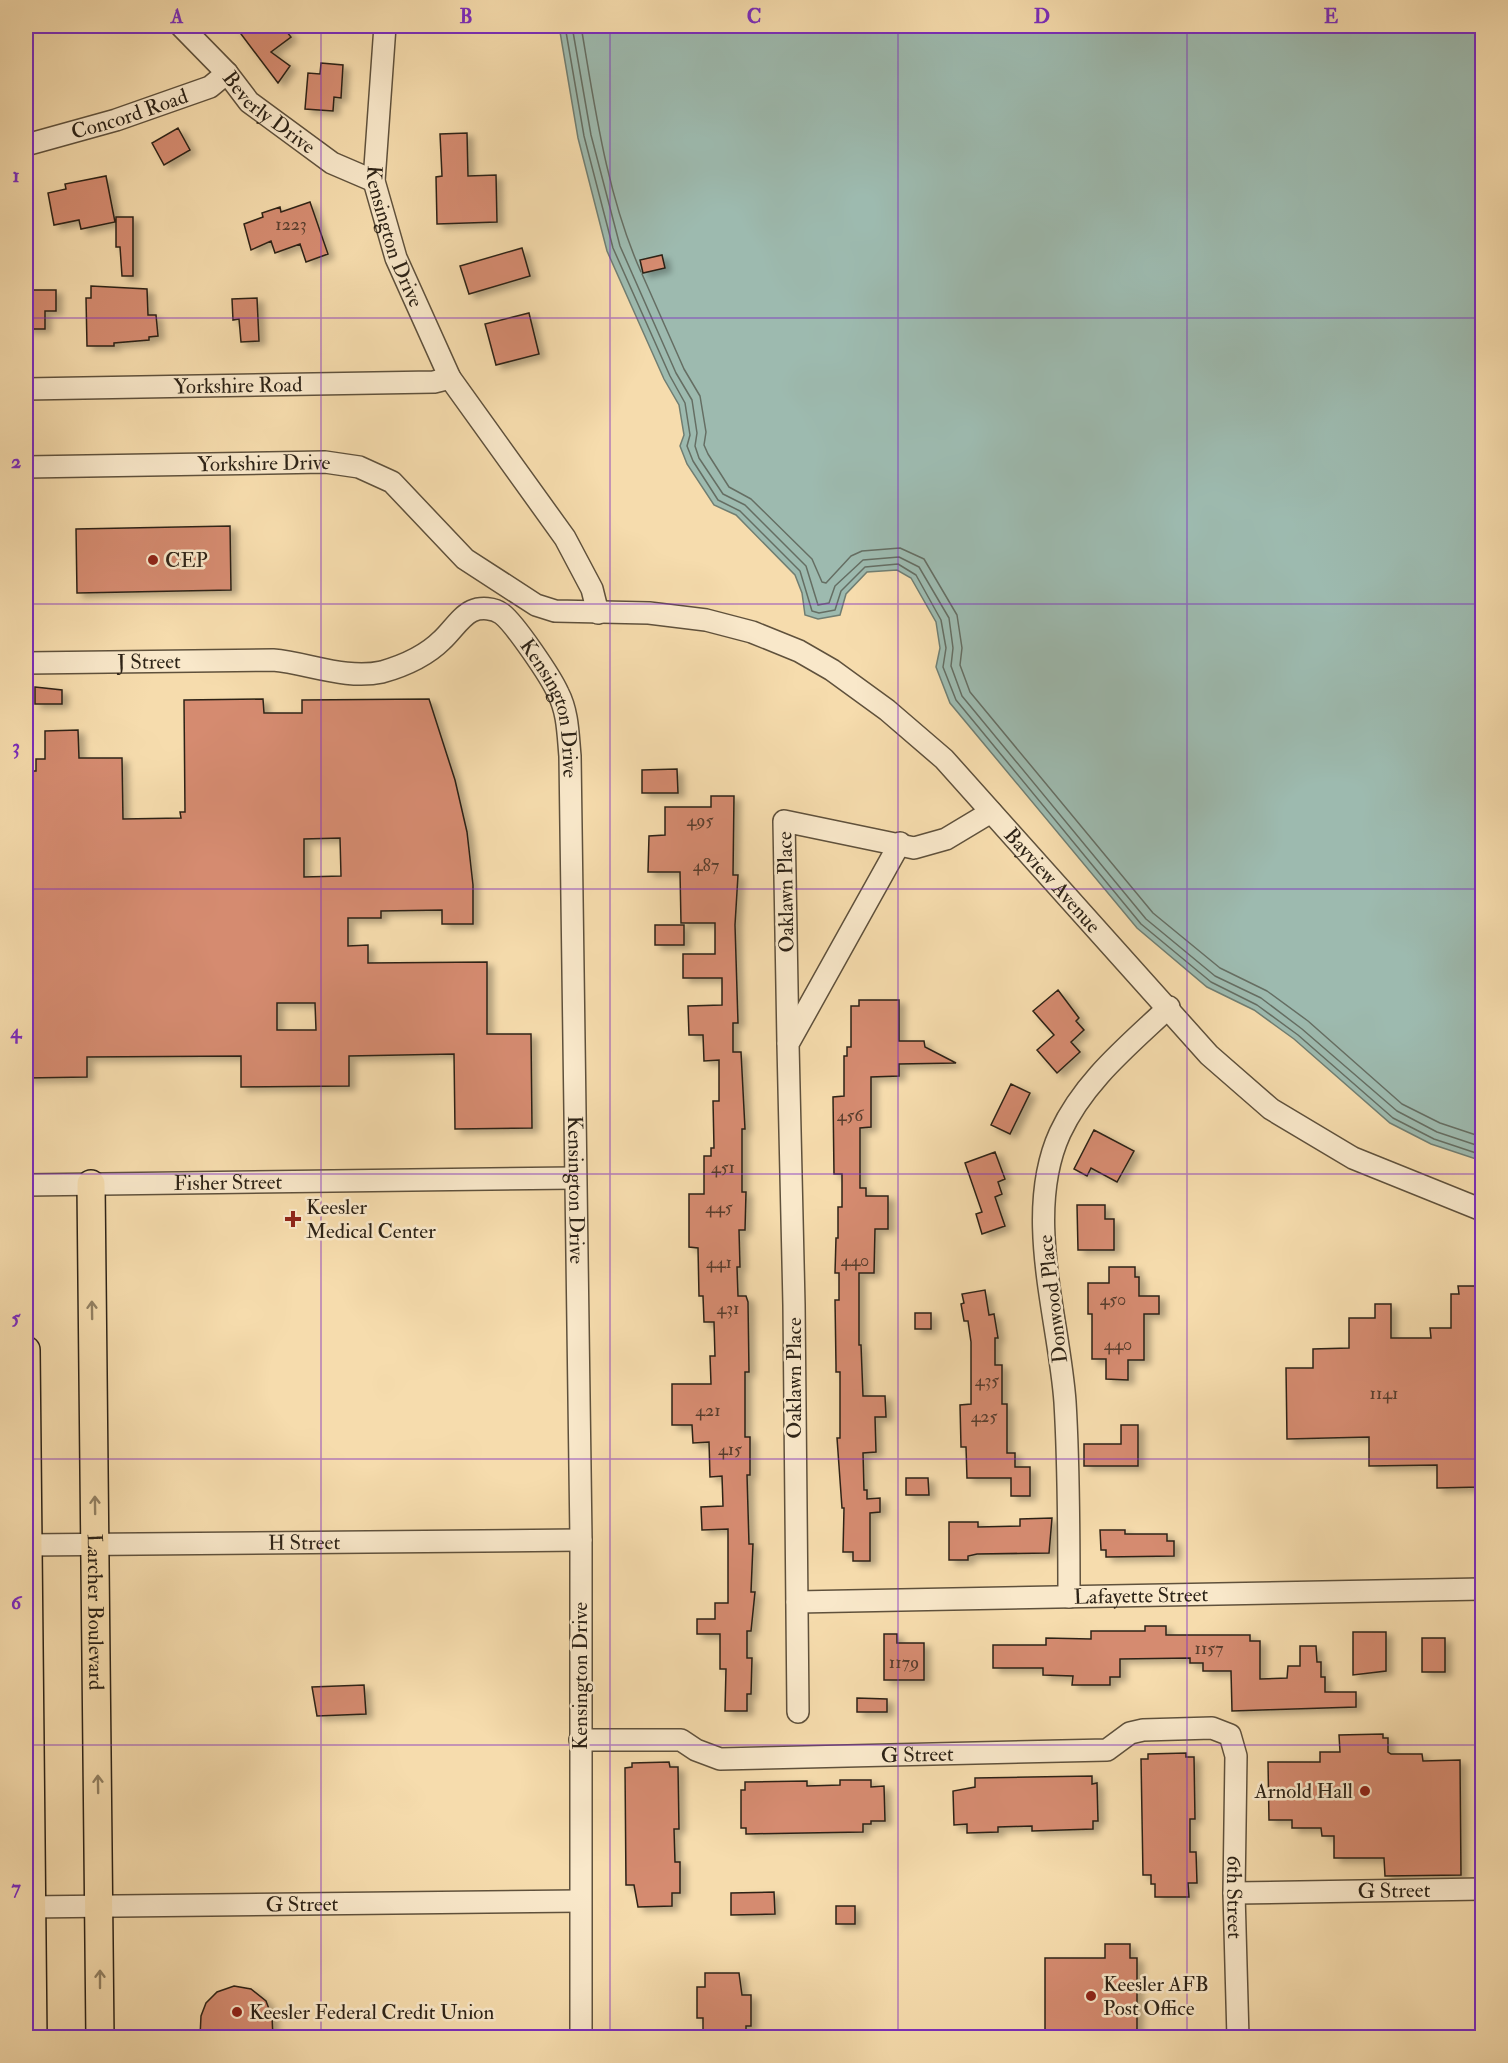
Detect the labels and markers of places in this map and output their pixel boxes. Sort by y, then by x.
place label: CEP [165,547,208,574]
marker: CEP [146,553,160,567]
place label: Keesler Medical Center [306,1194,436,1245]
marker: Keesler Medical Center [284,1210,302,1228]
place label: Arnold Hall [1253,1778,1354,1805]
marker: Arnold Hall [1358,1784,1372,1798]
place label: Keesler AFB Post Office [1103,1971,1209,2022]
marker: Keesler AFB Post Office [1084,1989,1098,2003]
place label: Keesler Federal Credit Union [249,1999,494,2026]
marker: Keesler Federal Credit Union [230,2005,244,2019]

